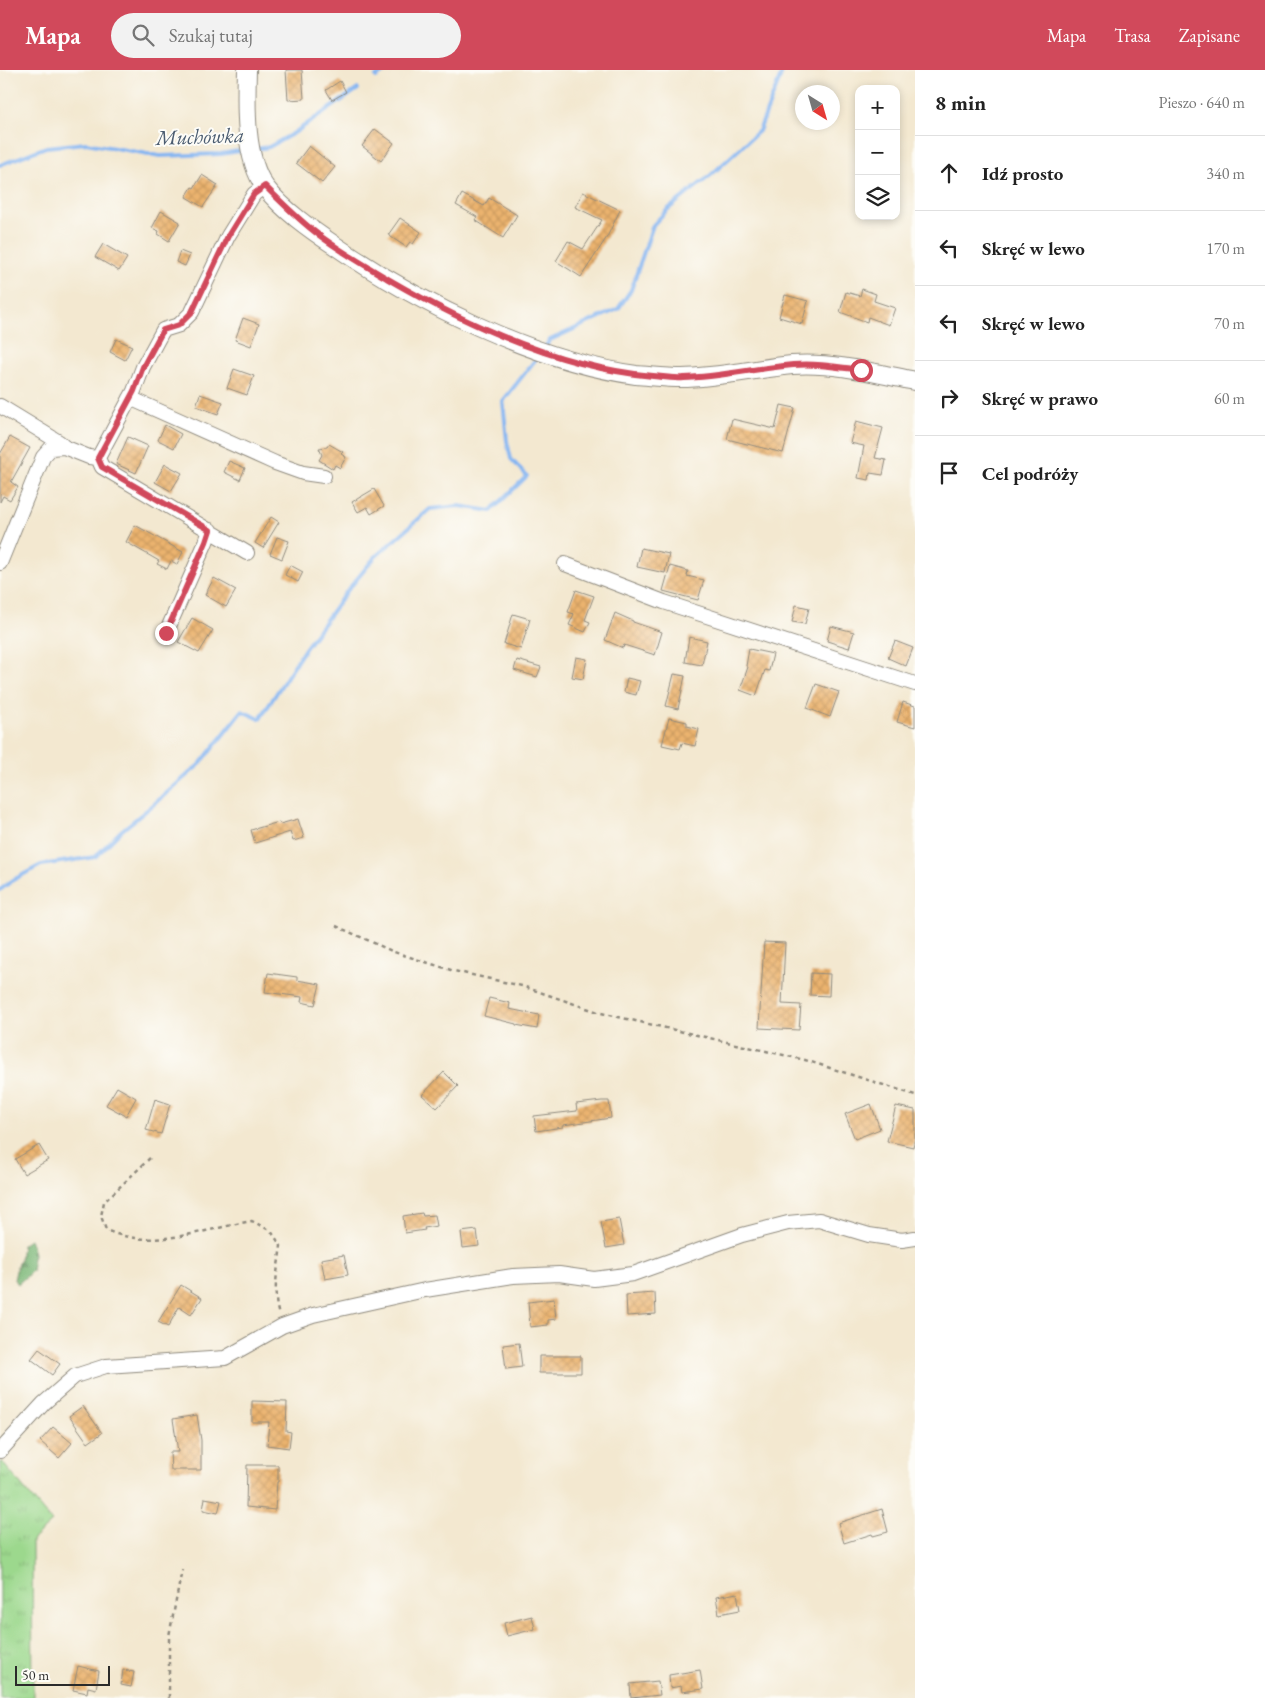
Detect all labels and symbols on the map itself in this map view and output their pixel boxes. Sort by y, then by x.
north arrow [795,85,840,130]
water label: Muchówka [153,121,245,151]
route start [850,359,873,382]
route end [155,622,178,645]
scale bar [15,1663,110,1686]

